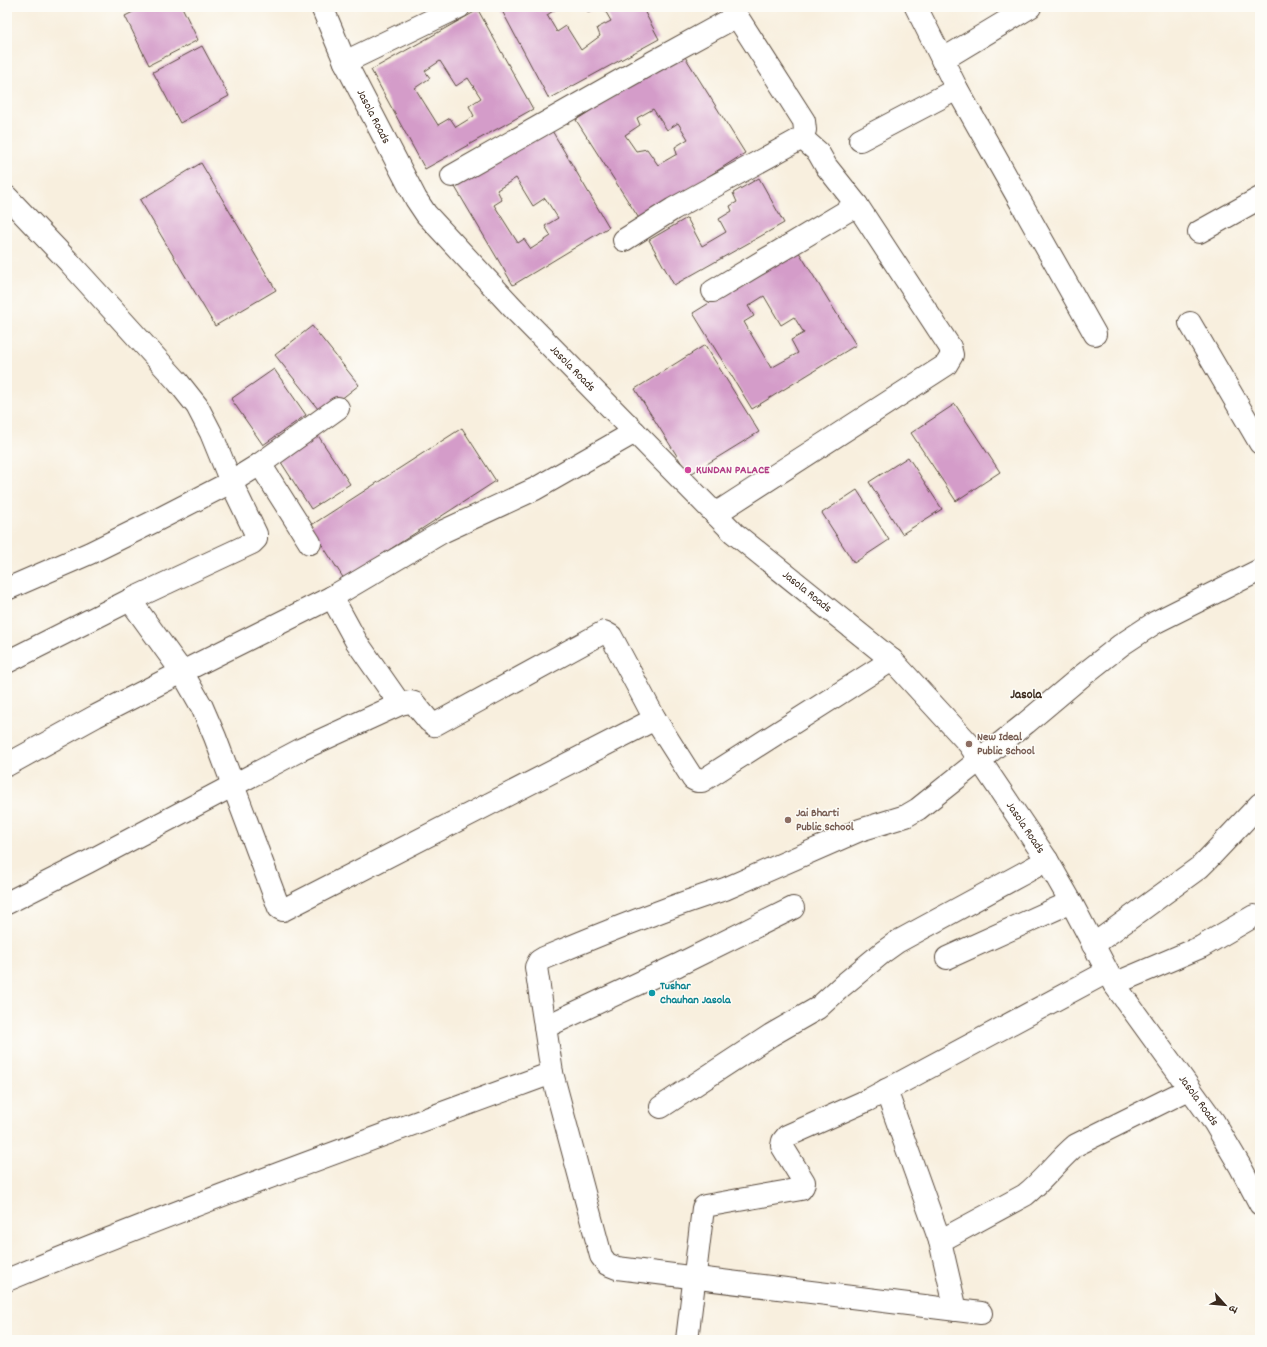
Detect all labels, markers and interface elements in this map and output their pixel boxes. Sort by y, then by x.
street label: Jasola Roads [352,86,394,147]
street label: Jasola Roads [546,342,599,396]
place label: KUNDAN PALACE [696,462,770,479]
marker: KUNDAN PALACE [683,465,693,475]
street label: Jasola Roads [779,566,835,617]
district label: Jasola [1010,686,1043,705]
place label: New Ideal Public School [977,729,1035,760]
marker: New Ideal Public School [964,739,974,749]
street label: Jasola Roads [1002,798,1049,857]
place label: Jai Bharti Public School [796,805,854,836]
marker: Jai Bharti Public School [783,815,793,825]
place label: Tushar Chauhan Jasola [660,978,732,1009]
marker: Tushar Chauhan Jasola [647,988,657,998]
street label: Jasola Roads [1174,1072,1223,1129]
north arrow [1205,1285,1245,1325]
text: उ [1223,1301,1241,1316]

